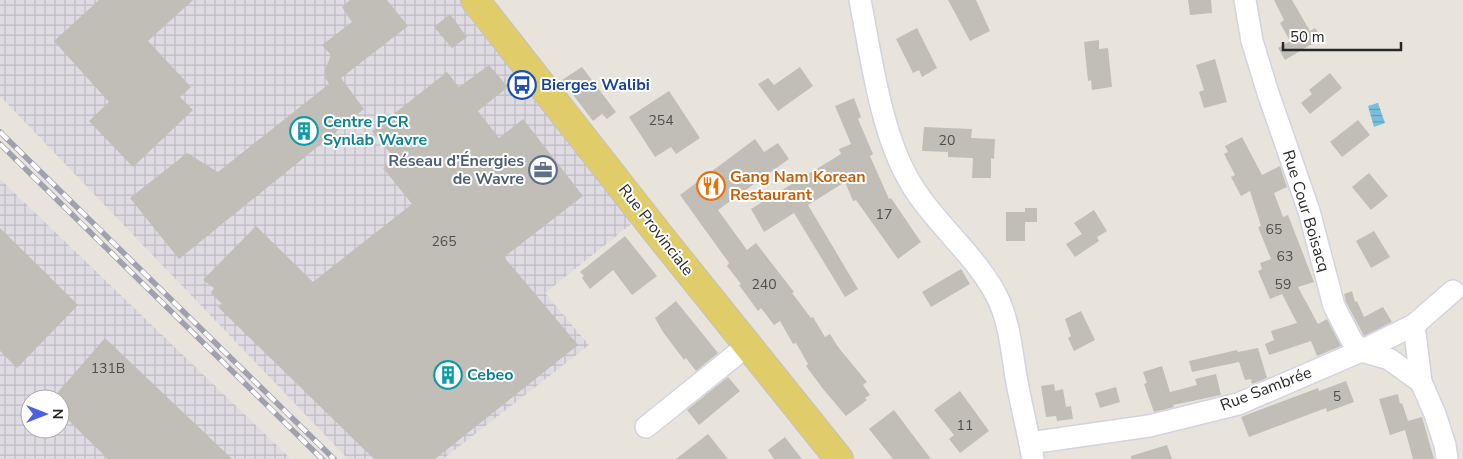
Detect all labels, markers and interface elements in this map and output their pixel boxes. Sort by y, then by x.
scale bar [1283,20,1400,52]
text: 50 m [1290,27,1325,47]
bus stop icon: Bierges Walibi [507,70,537,100]
place label: Bierges Walibi [541,74,650,96]
place label: Centre PCR Synlab Wavre [323,111,428,151]
house number: 254 [648,111,674,130]
building icon: Centre PCR Synlab Wavre [289,116,319,146]
house number: 20 [939,131,955,150]
street label: Rue Cour Boisacq [1277,147,1335,275]
place label: Réseau d’Énergies de Wavre [388,150,524,190]
office icon: Réseau d’Énergies de Wavre [528,155,558,185]
place label: Gang Nam Korean Restaurant [730,166,866,206]
restaurant icon: Gang Nam Korean Restaurant [696,171,726,201]
street label: Rue Provinciale [613,180,699,280]
house number: 17 [876,205,892,224]
house number: 65 [1266,220,1282,239]
house number: 265 [431,232,457,251]
house number: 63 [1277,247,1293,266]
house number: 240 [751,275,777,294]
house number: 59 [1275,275,1291,294]
house number: 131B [91,359,125,378]
building icon: Cebeo [433,360,463,390]
street label: Rue Sambrée [1217,361,1315,417]
place label: Cebeo [467,364,513,386]
house number: 5 [1333,387,1341,406]
north arrow [20,389,70,439]
text: N [48,409,67,419]
house number: 11 [957,416,973,435]

